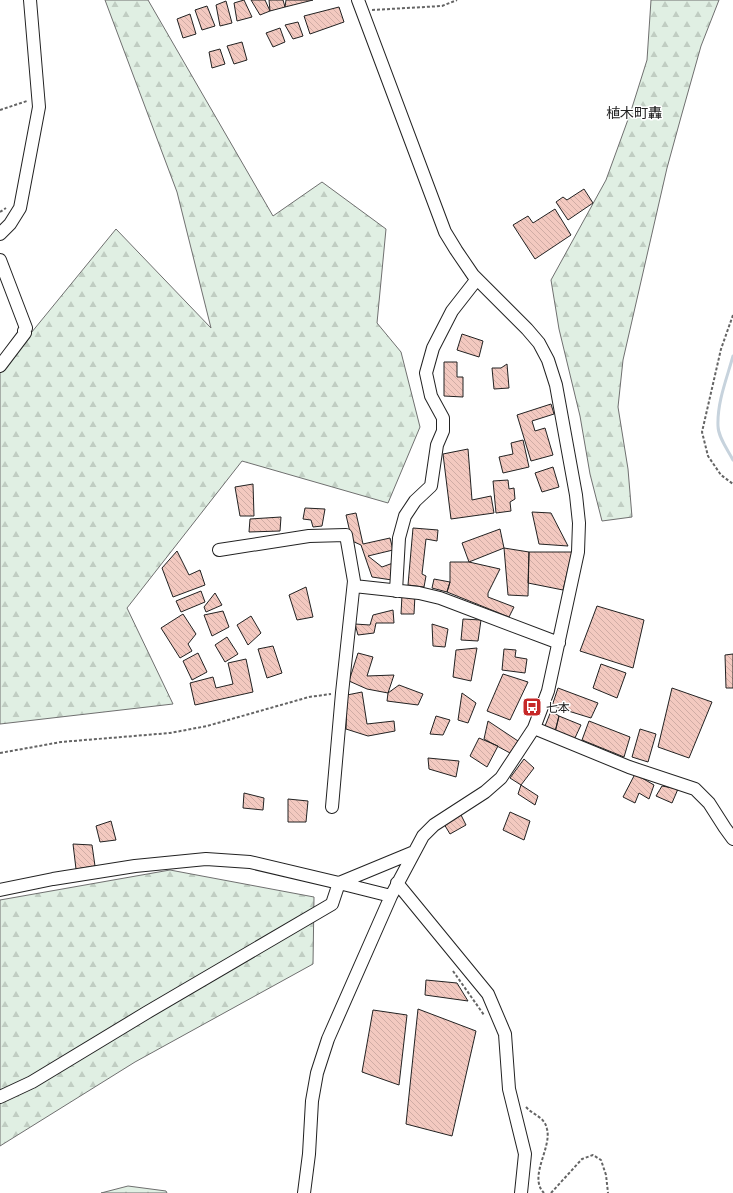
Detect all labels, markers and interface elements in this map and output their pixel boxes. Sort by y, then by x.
district label: 植木町轟 [606,104,662,121]
bus stop icon: 七本 [521,696,543,718]
place label: 七本 [546,700,570,715]

